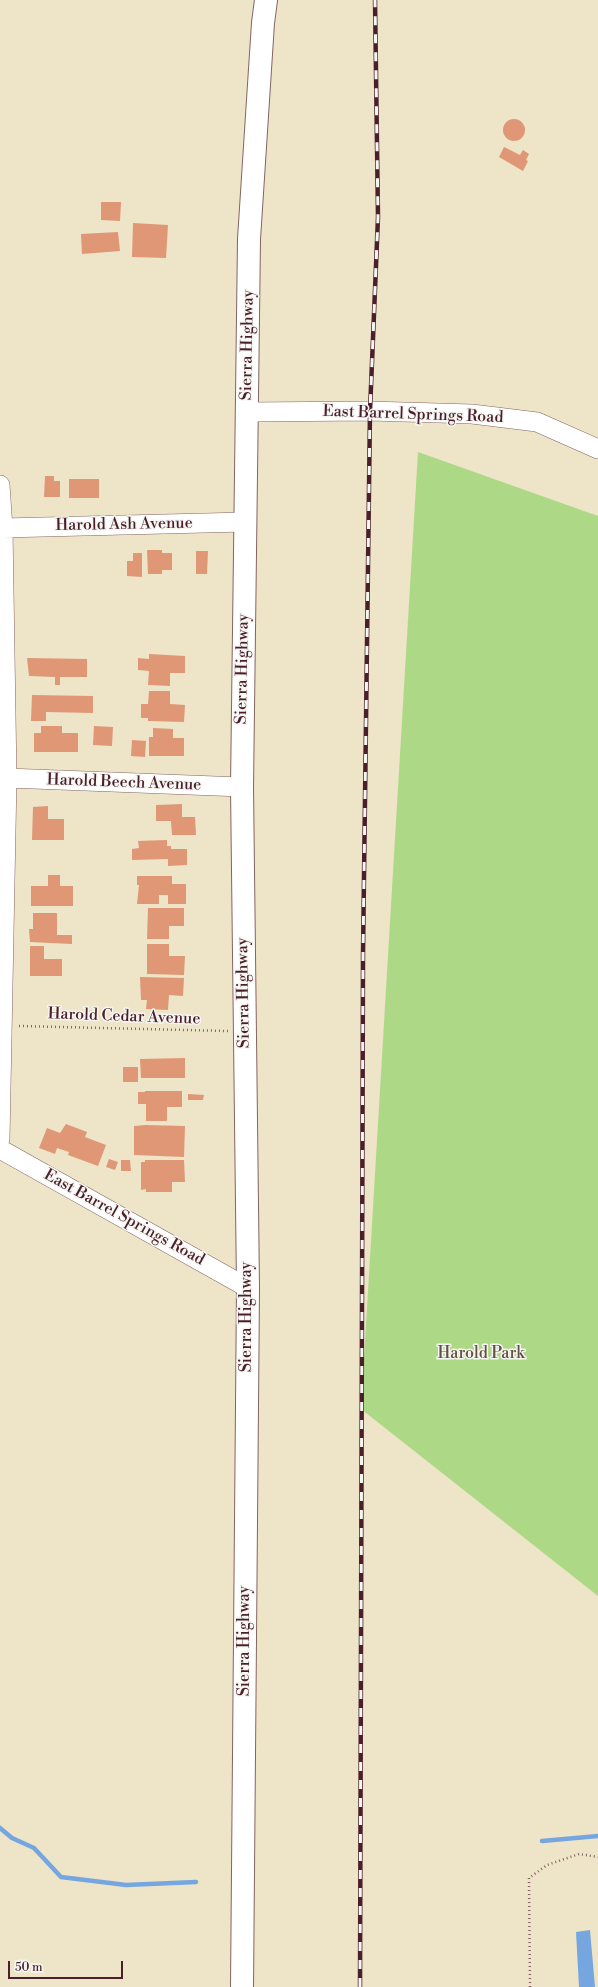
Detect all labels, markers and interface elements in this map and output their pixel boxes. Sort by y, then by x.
street label: Sierra Highway [237,289,259,401]
street label: East Barrel Springs Road [322,402,504,428]
street label: Harold Ash Avenue [55,514,193,536]
street label: Sierra Highway [232,613,254,725]
street label: Harold Beech Avenue [46,771,202,795]
street label: Sierra Highway [233,937,255,1049]
street label: Harold Cedar Avenue [47,1005,201,1029]
street label: East Barrel Springs Road [40,1166,208,1270]
street label: Sierra Highway [237,1262,257,1372]
park label: Harold Park [437,1344,525,1364]
street label: Sierra Highway [235,1586,255,1696]
scale bar [10,1953,125,1979]
text: 50 m [15,1960,43,1975]

